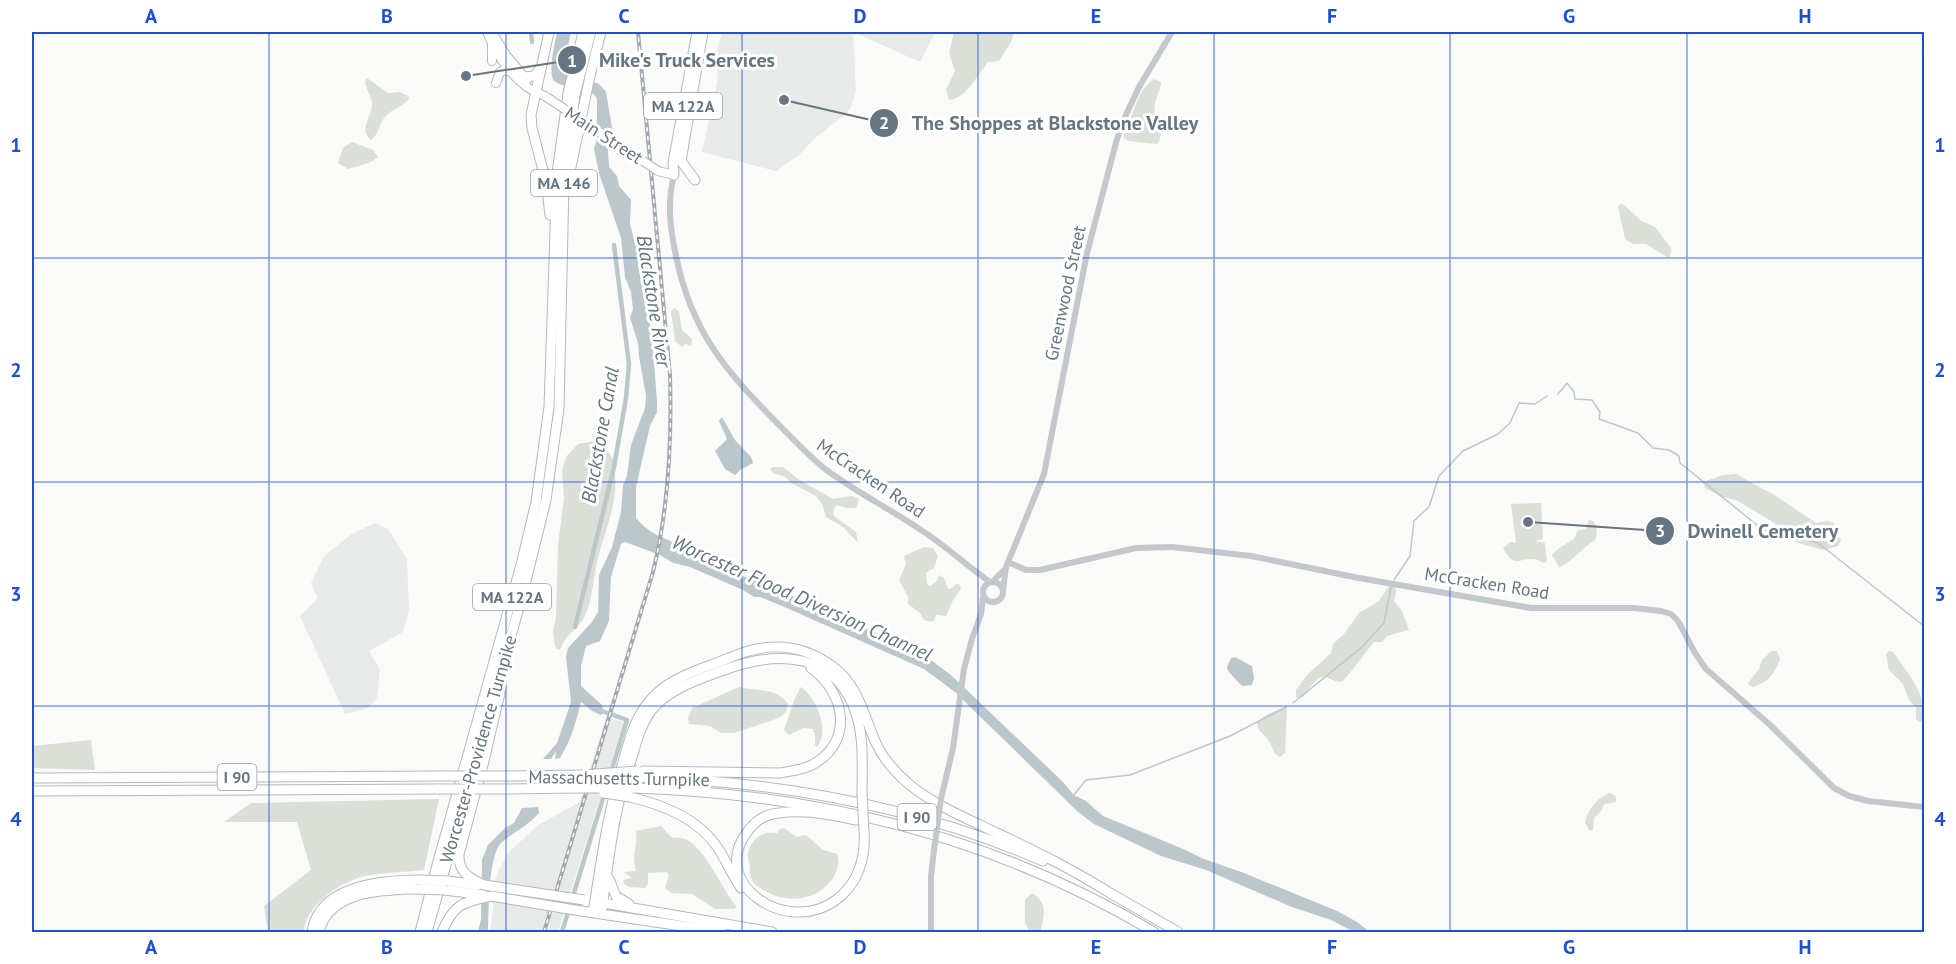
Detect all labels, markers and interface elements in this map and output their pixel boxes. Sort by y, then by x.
text: A [145,3,158,29]
text: B [381,3,393,29]
text: C [618,3,630,29]
text: D [854,3,867,29]
text: E [1091,3,1101,29]
text: F [1327,3,1337,29]
text: G [1563,3,1575,29]
text: H [1798,3,1812,29]
callout: Mike's Truck Services [557,41,788,79]
text: Mike's Truck Services [599,47,775,73]
text: 1 [567,49,577,72]
road number: MA 122A [644,93,722,119]
street label: Main Street [561,101,647,169]
callout: The Shoppes at Blackstone Valley [869,104,1210,142]
text: The Shoppes at Blackstone Valley [912,110,1199,136]
text: 2 [879,111,889,134]
text: 1 [10,132,22,158]
text: 1 [1934,132,1946,158]
road number: MA 146 [531,170,597,196]
street label: Greenwood Street [1039,223,1091,363]
water label: Blackstone River [631,233,678,370]
text: 2 [10,357,22,383]
text: 2 [1934,357,1946,383]
water label: Blackstone Canal [575,364,625,505]
street label: McCracken Road [812,433,930,523]
callout: Dwinell Cemetery [1645,512,1850,550]
text: Dwinell Cemetery [1688,518,1839,544]
text: 3 [1655,519,1665,542]
water label: Worcester Flood Diversion Channel [668,529,937,668]
street label: McCracken Road [1423,562,1551,604]
text: 3 [10,581,22,607]
text: 3 [1934,581,1946,607]
road number: MA 122A [473,584,551,610]
street label: Worcester-Providence Turnpike [434,632,522,866]
road number: I 90 [218,764,256,790]
street label: Massachusetts Turnpike [528,765,710,791]
road number: I 90 [898,804,936,830]
text: 4 [10,806,22,832]
text: 4 [1934,806,1946,832]
text: A [145,934,158,960]
text: B [381,934,393,960]
text: C [618,934,630,960]
text: D [854,934,867,960]
text: E [1091,934,1101,960]
text: F [1327,934,1337,960]
text: G [1563,934,1575,960]
text: H [1798,934,1812,960]

